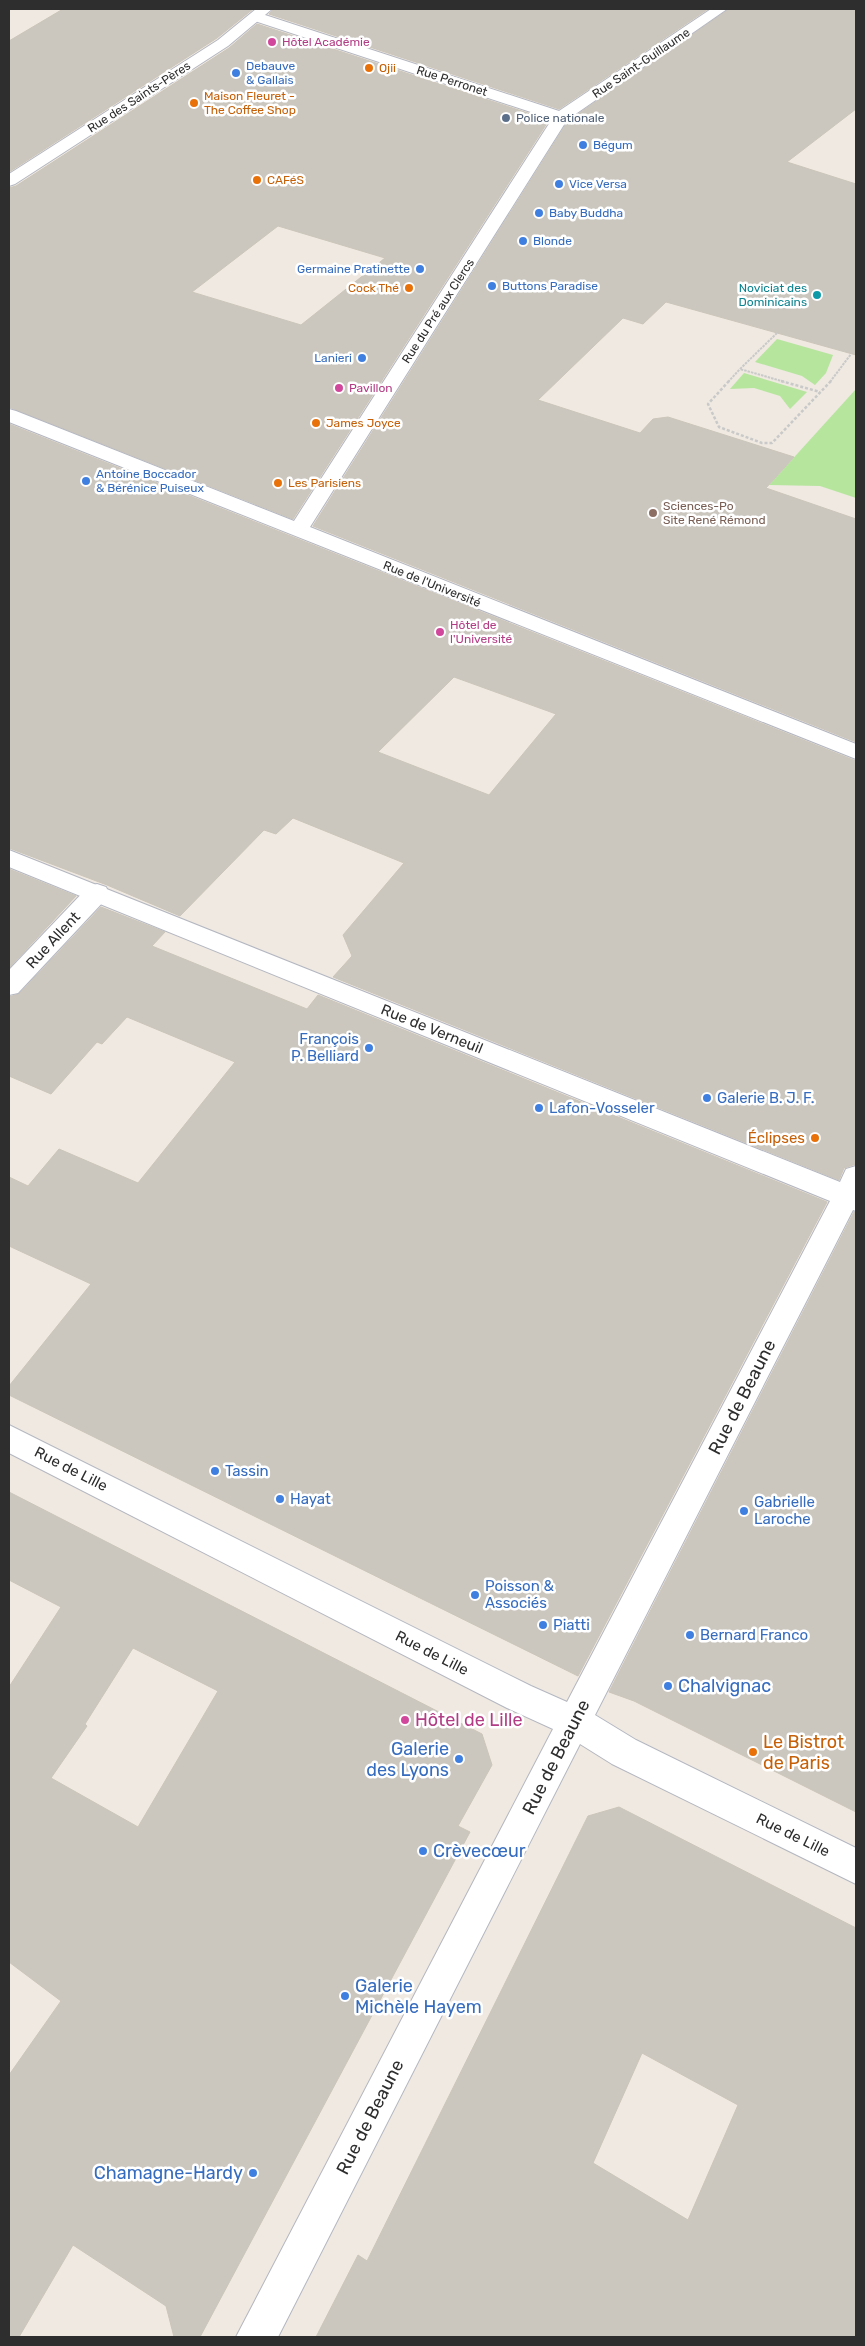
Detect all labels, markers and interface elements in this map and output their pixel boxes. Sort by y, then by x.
street label: Rue Saint-Guillaume [590,25,693,101]
place label: Hôtel Académie [282,35,370,49]
marker: Hôtel Académie [266,36,278,48]
street label: Rue des Saints-Pères [85,58,193,136]
place label: Debauve & Gallais [246,59,295,87]
place label: Ojii [379,61,396,75]
marker: Ojii [363,62,375,74]
street label: Rue Perronet [415,63,489,99]
marker: Debauve & Gallais [230,67,242,79]
place label: Maison Fleuret - The Coffee Shop [204,89,296,117]
marker: Maison Fleuret - The Coffee Shop [188,97,200,109]
place label: Police nationale [516,111,605,125]
marker: Police nationale [500,112,512,124]
place label: Bégum [593,138,633,152]
marker: Bégum [577,139,589,151]
place label: CAFéS [267,173,304,187]
marker: CAFéS [251,174,263,186]
place label: Vice Versa [569,177,627,191]
marker: Vice Versa [553,178,565,190]
place label: Baby Buddha [549,206,623,220]
marker: Baby Buddha [533,207,545,219]
place label: Blonde [533,234,572,248]
marker: Blonde [517,235,529,247]
street label: Rue du Pré aux Clercs [399,256,477,366]
place label: Germaine Pratinette [297,262,410,276]
marker: Germaine Pratinette [414,263,426,275]
place label: Buttons Paradise [502,279,598,293]
marker: Buttons Paradise [486,280,498,292]
place label: Cock Thé [348,281,399,295]
place label: Noviciat des Dominicains [739,281,807,309]
marker: Cock Thé [403,282,415,294]
marker: Noviciat des Dominicains [811,289,823,301]
place label: Lanieri [314,351,352,365]
marker: Lanieri [356,352,368,364]
place label: Pavillon [349,381,393,395]
marker: Pavillon [333,382,345,394]
place label: James Joyce [326,416,401,430]
marker: James Joyce [310,417,322,429]
place label: Antoine Boccador & Bérénice Puiseux [96,467,205,495]
marker: Antoine Boccador & Bérénice Puiseux [80,475,92,487]
place label: Les Parisiens [288,476,361,490]
marker: Les Parisiens [272,477,284,489]
place label: Sciences-Po Site René Rémond [663,499,766,527]
marker: Sciences-Po Site René Rémond [647,507,659,519]
street label: Rue de l'Université [381,558,483,610]
place label: Hôtel de l'Université [450,618,513,646]
marker: Hôtel de l'Université [434,626,446,638]
street label: Rue Allent [22,908,84,972]
street label: Rue de Verneuil [378,1000,486,1058]
place label: François P. Belliard [291,1030,359,1065]
marker: François P. Belliard [363,1042,375,1054]
place label: Galerie B. J. F. [717,1089,815,1107]
marker: Galerie B. J. F. [701,1092,713,1104]
place label: Lafon-Vosseler [549,1099,655,1117]
marker: Lafon-Vosseler [533,1102,545,1114]
place label: Éclipses [748,1129,805,1147]
marker: Éclipses [809,1132,821,1144]
street label: Rue de Beaune [704,1336,780,1458]
street label: Rue de Lille [31,1443,111,1495]
place label: Tassin [225,1462,269,1480]
marker: Tassin [209,1465,221,1477]
place label: Hayat [290,1490,331,1508]
marker: Hayat [274,1493,286,1505]
place label: Gabrielle Laroche [754,1493,815,1528]
marker: Gabrielle Laroche [738,1505,750,1517]
place label: Poisson & Associés [485,1577,554,1612]
marker: Poisson & Associés [469,1589,481,1601]
place label: Piatti [553,1616,590,1634]
marker: Piatti [537,1619,549,1631]
place label: Bernard Franco [700,1626,808,1644]
street label: Rue de Lille [392,1627,472,1679]
marker: Bernard Franco [684,1629,696,1641]
place label: Chalvignac [678,1675,771,1697]
marker: Chalvignac [662,1680,674,1692]
street label: Rue de Beaune [518,1696,594,1818]
place label: Hôtel de Lille [415,1709,523,1731]
marker: Hôtel de Lille [399,1714,411,1726]
place label: Le Bistrot de Paris [763,1731,844,1774]
place label: Galerie des Lyons [366,1738,449,1781]
marker: Le Bistrot de Paris [747,1746,759,1758]
marker: Galerie des Lyons [453,1753,465,1765]
street label: Rue de Lille [753,1809,833,1861]
place label: Crèvecœur [433,1840,526,1862]
marker: Crèvecœur [417,1845,429,1857]
place label: Galerie Michèle Hayem [355,1975,482,2018]
marker: Galerie Michèle Hayem [339,1990,351,2002]
street label: Rue de Beaune [332,2056,408,2178]
place label: Chamagne-Hardy [94,2162,243,2184]
marker: Chamagne-Hardy [247,2167,259,2179]

